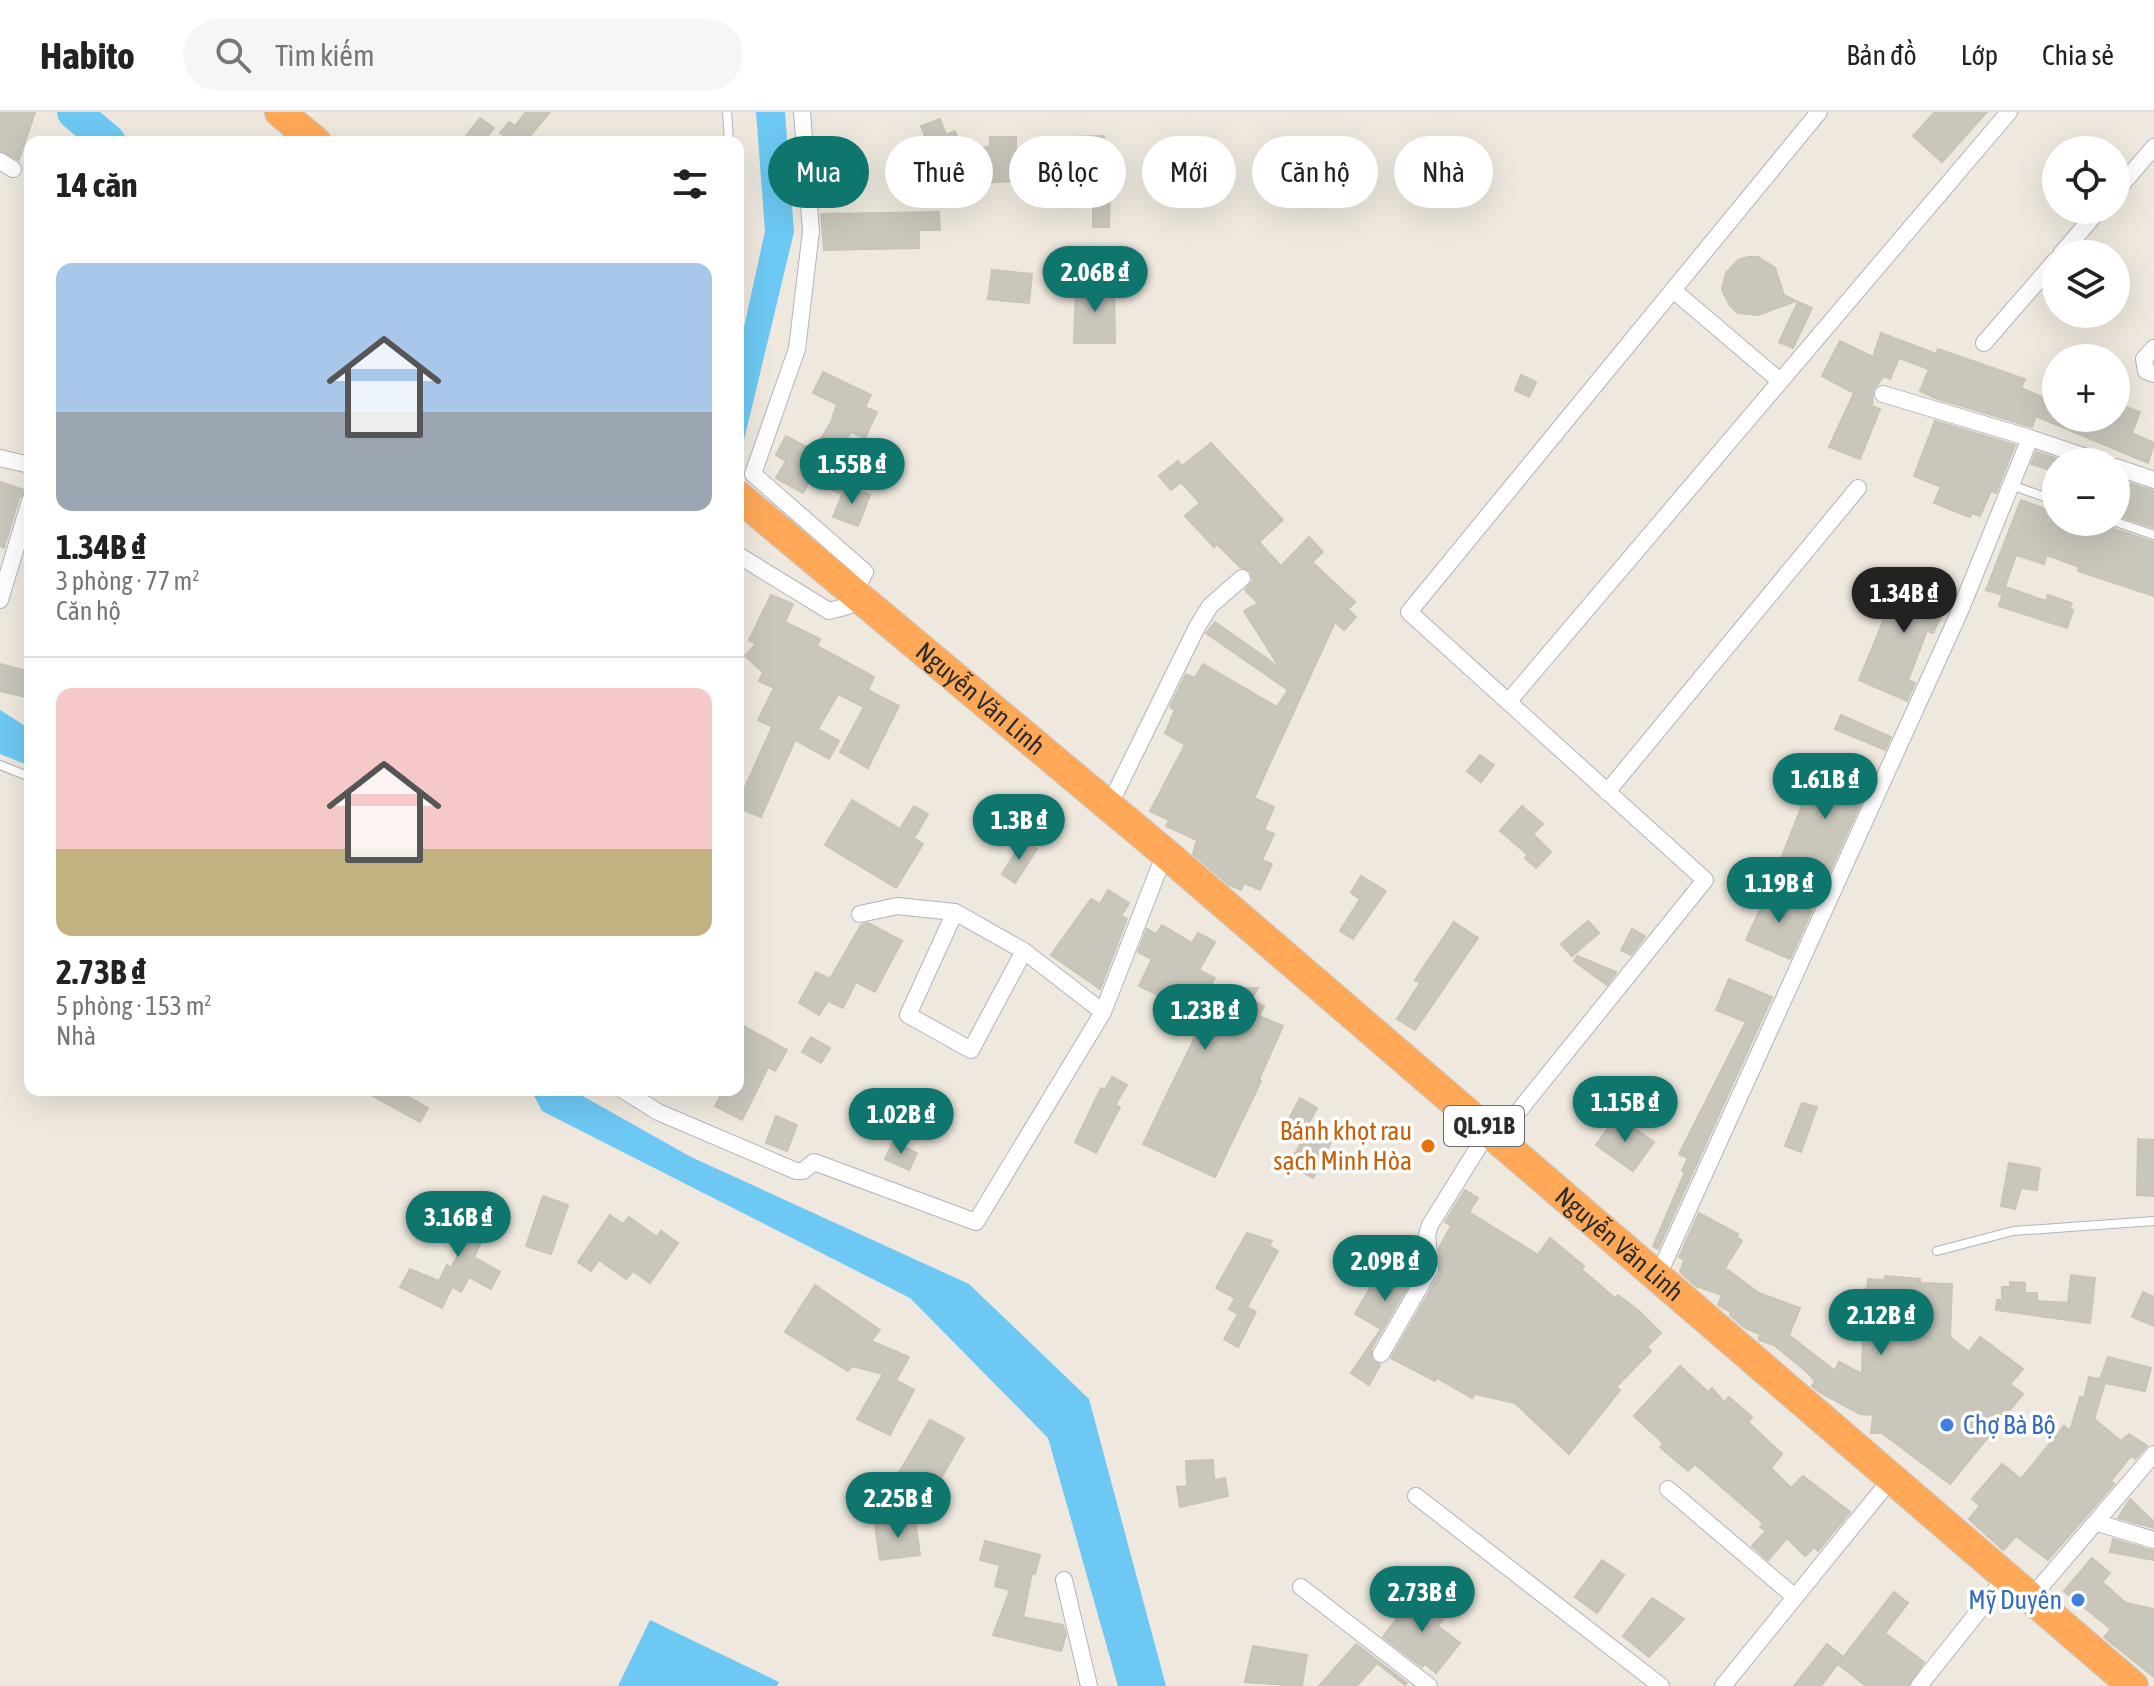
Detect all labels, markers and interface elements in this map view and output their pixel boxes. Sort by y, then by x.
search box [183,19,743,91]
icon: search [211,33,255,77]
text: Habito [40,34,135,77]
text: Tìm kiếm [275,38,375,72]
text: Bản đồ [1846,39,1917,71]
text: Lớp [1961,39,1998,71]
text: Chia sẻ [2042,39,2114,71]
chip: Mua [768,136,869,208]
chip: Thuê [885,136,993,208]
chip: Bộ lọc [1009,136,1126,208]
chip: Mới [1142,136,1236,208]
chip: Căn hộ [1252,136,1378,208]
chip: Nhà [1394,136,1493,208]
map controls [2042,136,2130,536]
button: locate [2042,136,2130,224]
icon: filters [668,162,712,206]
text: 14 căn [56,165,138,204]
button: layers [2042,240,2130,328]
pin: 2.06B ₫ [1021,246,1169,314]
text: 2.06B ₫ [1061,257,1129,287]
icon: home [312,315,456,459]
button: + [2042,344,2130,432]
pin: 1.55B ₫ [778,438,926,506]
button: − [2042,448,2130,536]
text: 1.55B ₫ [818,449,886,479]
text: 1.34B ₫ [56,527,146,566]
text: 3 phòng · 77 m² [56,566,199,596]
pin: 1.34B ₫ [1830,567,1978,635]
text: 1.34B ₫ [1870,578,1938,608]
text: Căn hộ [56,596,121,626]
street label: Nguyễn Văn Linh [910,636,1051,761]
icon: home [312,740,456,884]
pin: 1.61B ₫ [1751,753,1899,821]
text: 1.61B ₫ [1791,764,1859,794]
pin: 1.3B ₫ [954,794,1084,862]
text: 1.3B ₫ [991,805,1047,835]
pin: 1.19B ₫ [1705,857,1853,925]
text: 1.19B ₫ [1745,868,1813,898]
text: 2.73B ₫ [56,952,146,991]
pin: 1.23B ₫ [1131,984,1279,1052]
text: 5 phòng · 153 m² [56,991,212,1021]
text: 1.23B ₫ [1171,995,1239,1025]
text: Nhà [56,1021,96,1051]
pin: 1.15B ₫ [1551,1076,1699,1144]
text: 1.15B ₫ [1591,1087,1659,1117]
pin: 1.02B ₫ [827,1088,975,1156]
text: 1.02B ₫ [867,1099,935,1129]
road number: QL.91B [1444,1106,1524,1146]
place label: Bánh khọt rau sạch Minh Hòa [1273,1116,1412,1176]
marker: Bánh khọt rau sạch Minh Hòa [1419,1137,1437,1155]
street label: Nguyễn Văn Linh [1549,1181,1689,1307]
pin: 3.16B ₫ [384,1191,532,1259]
text: 3.16B ₫ [424,1202,492,1232]
pin: 2.09B ₫ [1311,1235,1459,1303]
text: 2.09B ₫ [1351,1246,1419,1276]
pin: 2.12B ₫ [1807,1289,1955,1357]
text: 2.12B ₫ [1847,1300,1915,1330]
place label: Chợ Bà Bộ [1963,1410,2056,1440]
marker: Chợ Bà Bộ [1938,1416,1956,1434]
pin: 2.25B ₫ [824,1472,972,1540]
text: 2.25B ₫ [864,1483,932,1513]
pin: 2.73B ₫ [1348,1566,1496,1634]
text: 2.73B ₫ [1388,1577,1456,1607]
place label: Mỹ Duyên [1968,1585,2062,1615]
marker: Mỹ Duyên [2069,1591,2087,1609]

